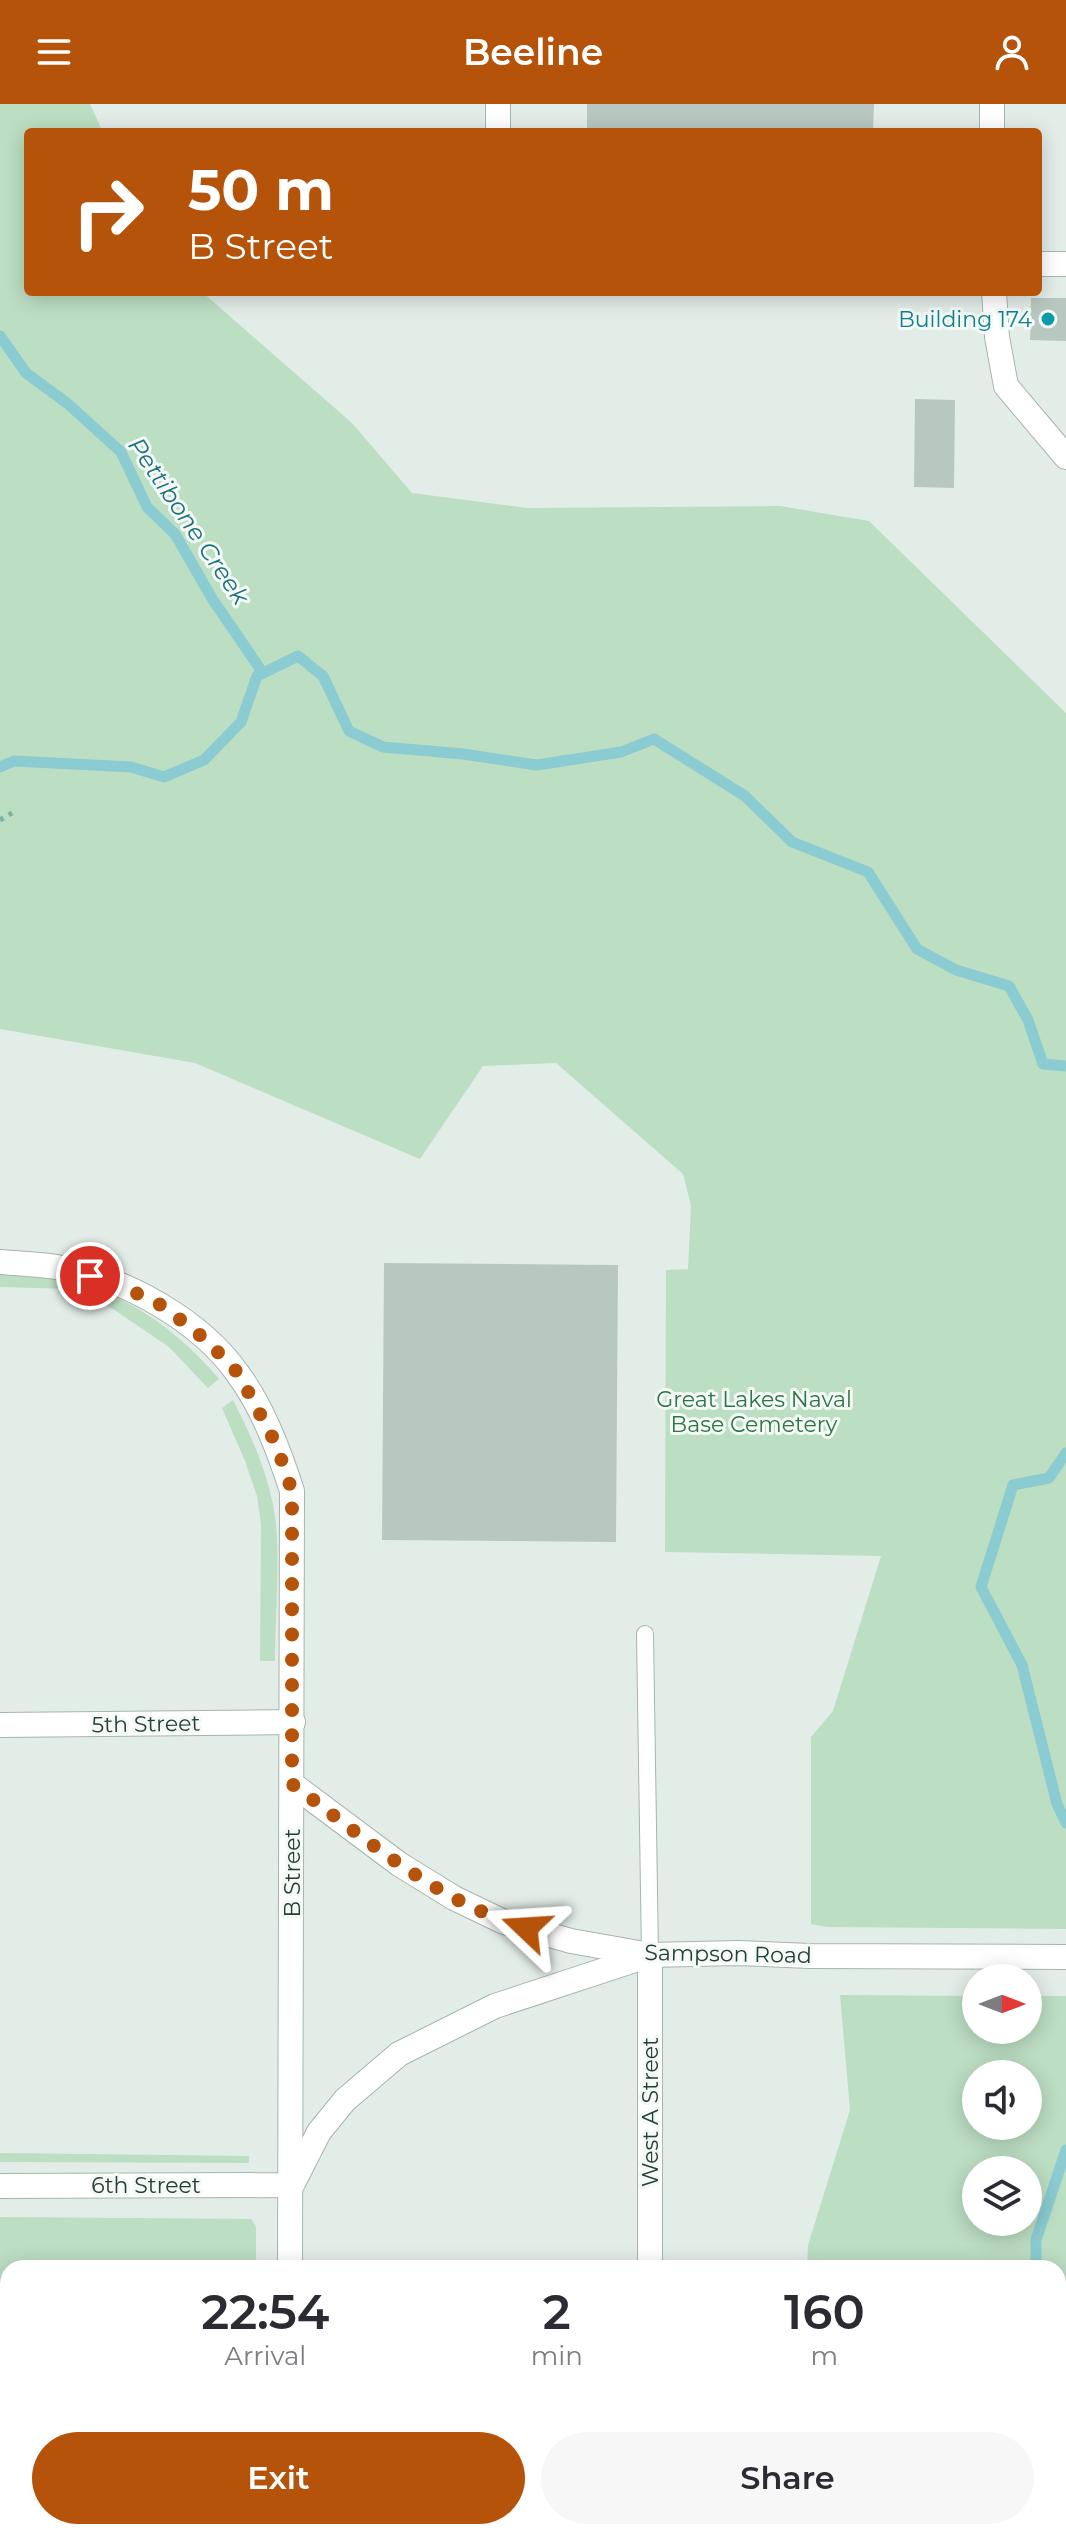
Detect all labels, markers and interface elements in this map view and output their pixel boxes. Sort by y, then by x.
icon: menu [32,30,76,74]
text: Beeline [463,30,603,74]
icon: person [990,30,1034,74]
text: 50 m [188,156,334,224]
icon: right [56,160,160,264]
text: B Street [188,224,333,268]
place label: Building 174 [898,306,1032,333]
marker: Building 174 [1039,310,1057,328]
water label: Pettibone Creek [122,432,257,611]
pin [56,1242,124,1310]
icon: arrive [68,1254,112,1298]
park label: Great Lakes Naval Base Cemetery [656,1386,852,1438]
street label: 5th Street [91,1710,201,1738]
street label: B Street [279,1829,306,1917]
position arrow [484,1886,568,1970]
street label: Sampson Road [644,1939,812,1969]
north arrow [962,1964,1042,2044]
map controls [962,1964,1042,2236]
street label: West A Street [637,2037,664,2187]
button: sound [962,2060,1042,2140]
button: layers [962,2156,1042,2236]
street label: 6th Street [91,2172,201,2199]
text: 22:54 [201,2283,329,2341]
text: 2 [543,2283,571,2341]
text: 160 [784,2283,865,2341]
text: Arrival [224,2340,306,2372]
text: min [531,2340,583,2372]
text: m [811,2340,838,2372]
button: Exit [32,2432,525,2524]
button: Share [541,2432,1034,2524]

